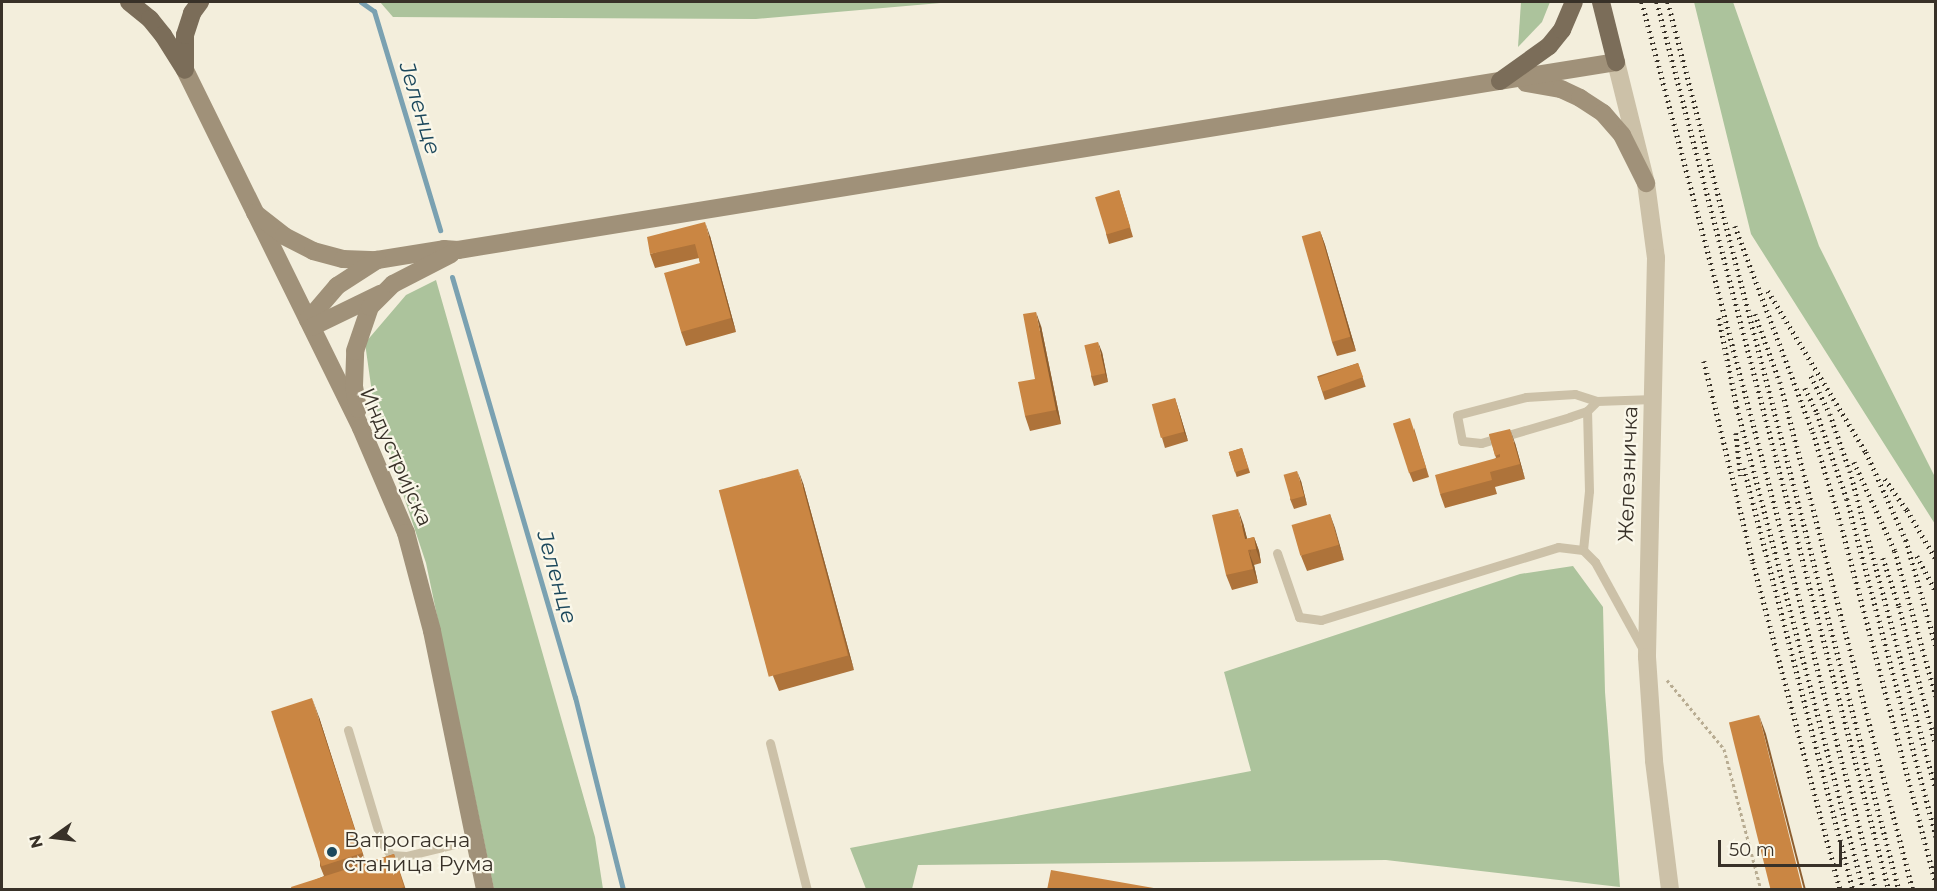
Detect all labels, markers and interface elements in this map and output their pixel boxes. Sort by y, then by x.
water label: Јеленце [393,58,447,158]
street label: Индустријска [354,384,438,530]
street label: Железничка [1613,405,1643,543]
water label: Јеленце [531,527,583,627]
north arrow [24,807,84,867]
place label: Ватрогасна станица Рума [344,827,494,877]
scale bar [1721,828,1846,866]
text: N [25,833,47,850]
text: 50 m [1729,839,1775,861]
marker: Ватрогасна станица Рума [325,845,339,859]

